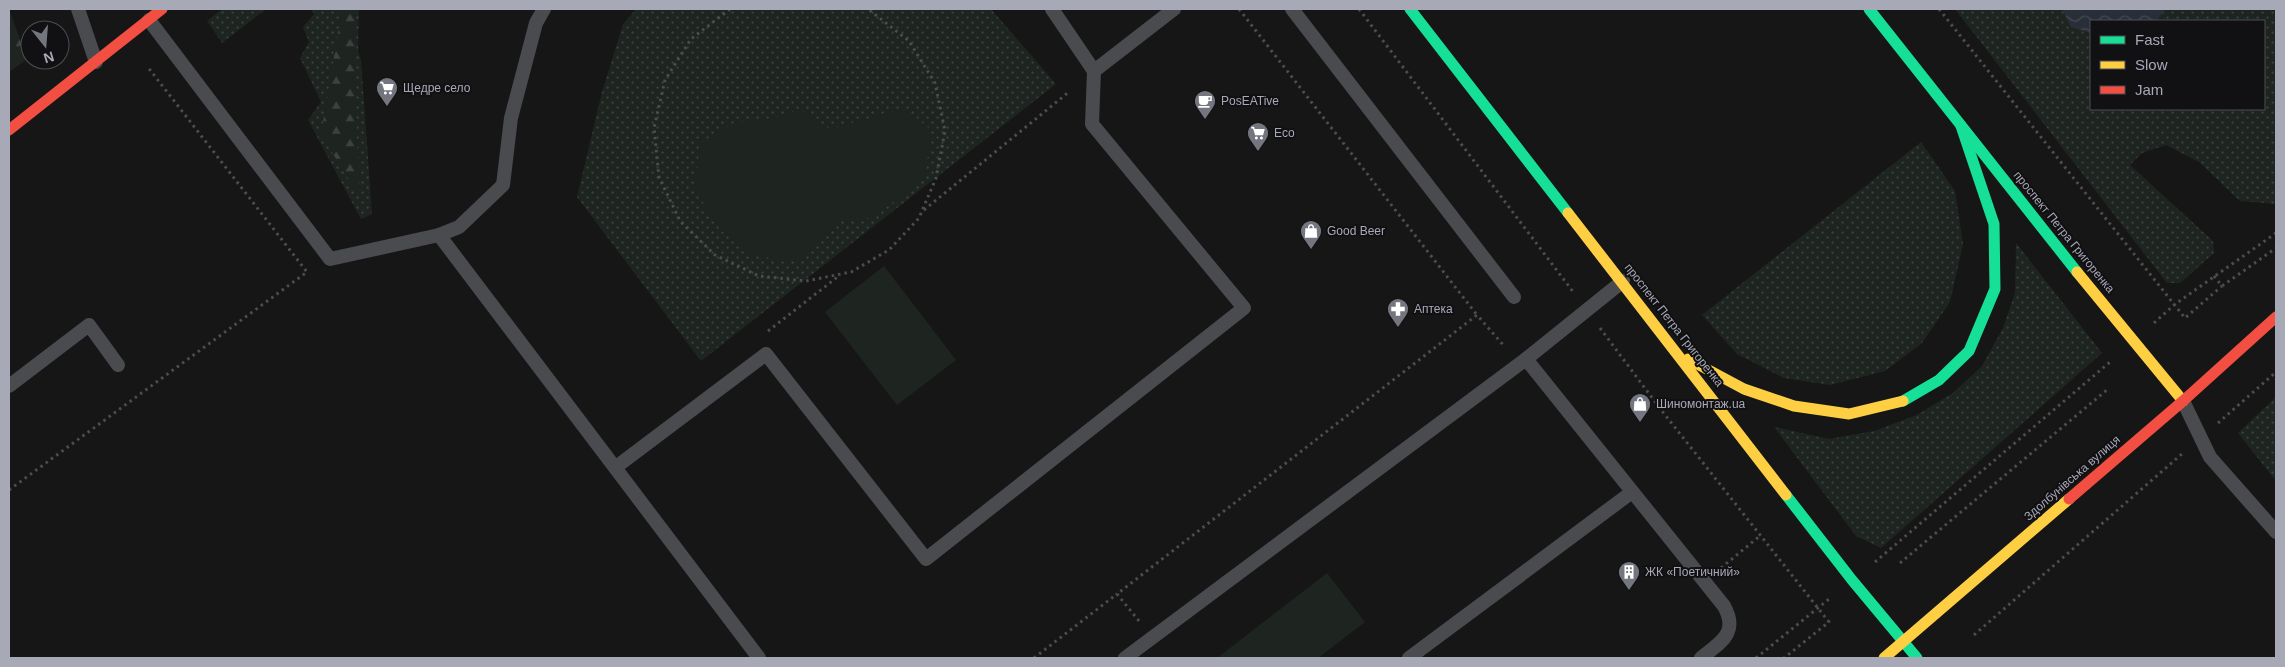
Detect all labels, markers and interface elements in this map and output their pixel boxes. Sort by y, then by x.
north arrow [20,20,70,70]
legend [2090,20,2265,110]
text: Fast [2135,31,2165,48]
text: N [42,48,56,67]
text: Slow [2135,56,2168,73]
supermarket icon: Щедре село [375,76,399,107]
place label: Щедре село [403,81,471,95]
text: Jam [2135,81,2163,98]
cafe icon: PosEATive [1193,89,1217,120]
place label: PosEATive [1221,94,1279,108]
supermarket icon: Eco [1246,121,1270,152]
place label: Eco [1274,126,1295,140]
street label: проспект Петра Григоренка [2011,168,2118,296]
shop icon: Good Beer [1299,219,1323,250]
place label: Good Beer [1327,224,1385,238]
street label: проспект Петра Григоренка [1622,261,1727,390]
pharmacy icon: Аптека [1386,297,1410,328]
place label: Аптека [1414,302,1453,316]
shop icon: Шиномонтаж.ua [1628,392,1652,423]
place label: Шиномонтаж.ua [1656,397,1746,411]
street label: Здолбунівська вулиця [2021,433,2123,523]
building icon: ЖК «Поетичний» [1617,560,1641,591]
place label: ЖК «Поетичний» [1645,565,1740,579]

